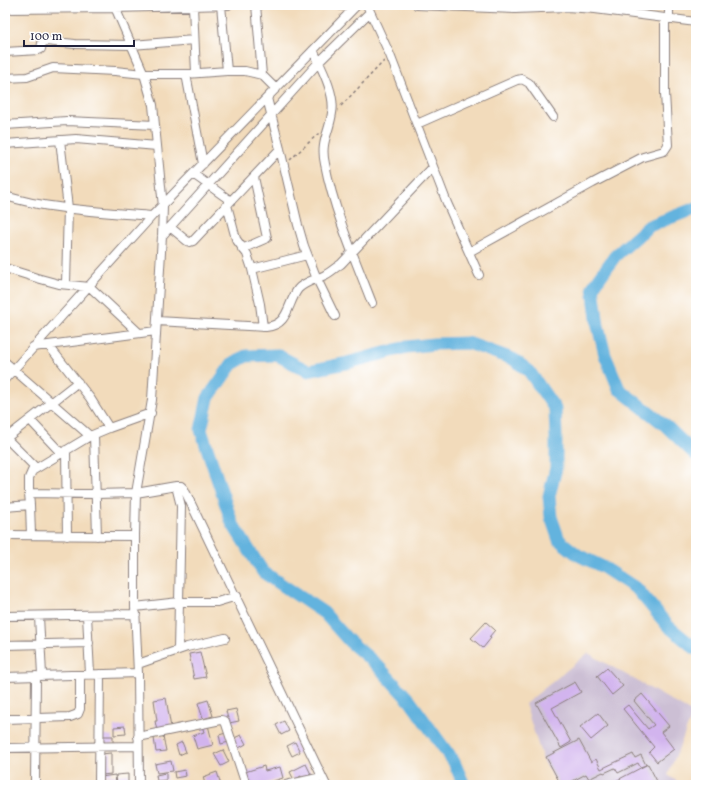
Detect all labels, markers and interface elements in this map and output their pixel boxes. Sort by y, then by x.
scale bar [24,22,134,48]
text: 100 m [30,29,63,45]

